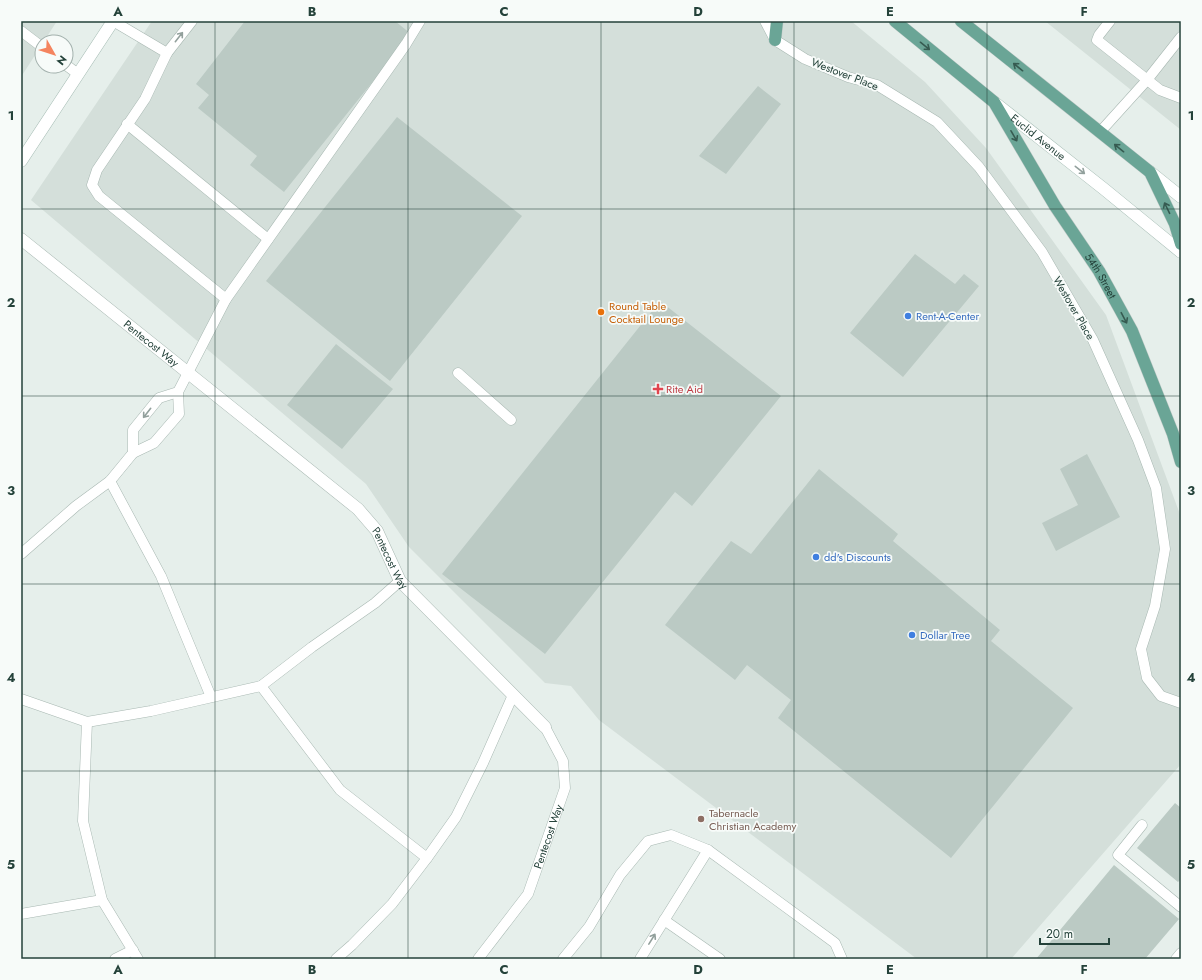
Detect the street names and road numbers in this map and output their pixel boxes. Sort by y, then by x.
street label: Westover Place [809,54,881,94]
street label: Euclid Avenue [1007,110,1069,164]
street label: 54th Street [1081,250,1121,302]
street label: Westover Place [1049,273,1099,343]
street label: Pentecost Way [120,316,183,371]
street label: Pentecost Way [369,523,412,593]
street label: Pentecost Way [530,802,567,871]

